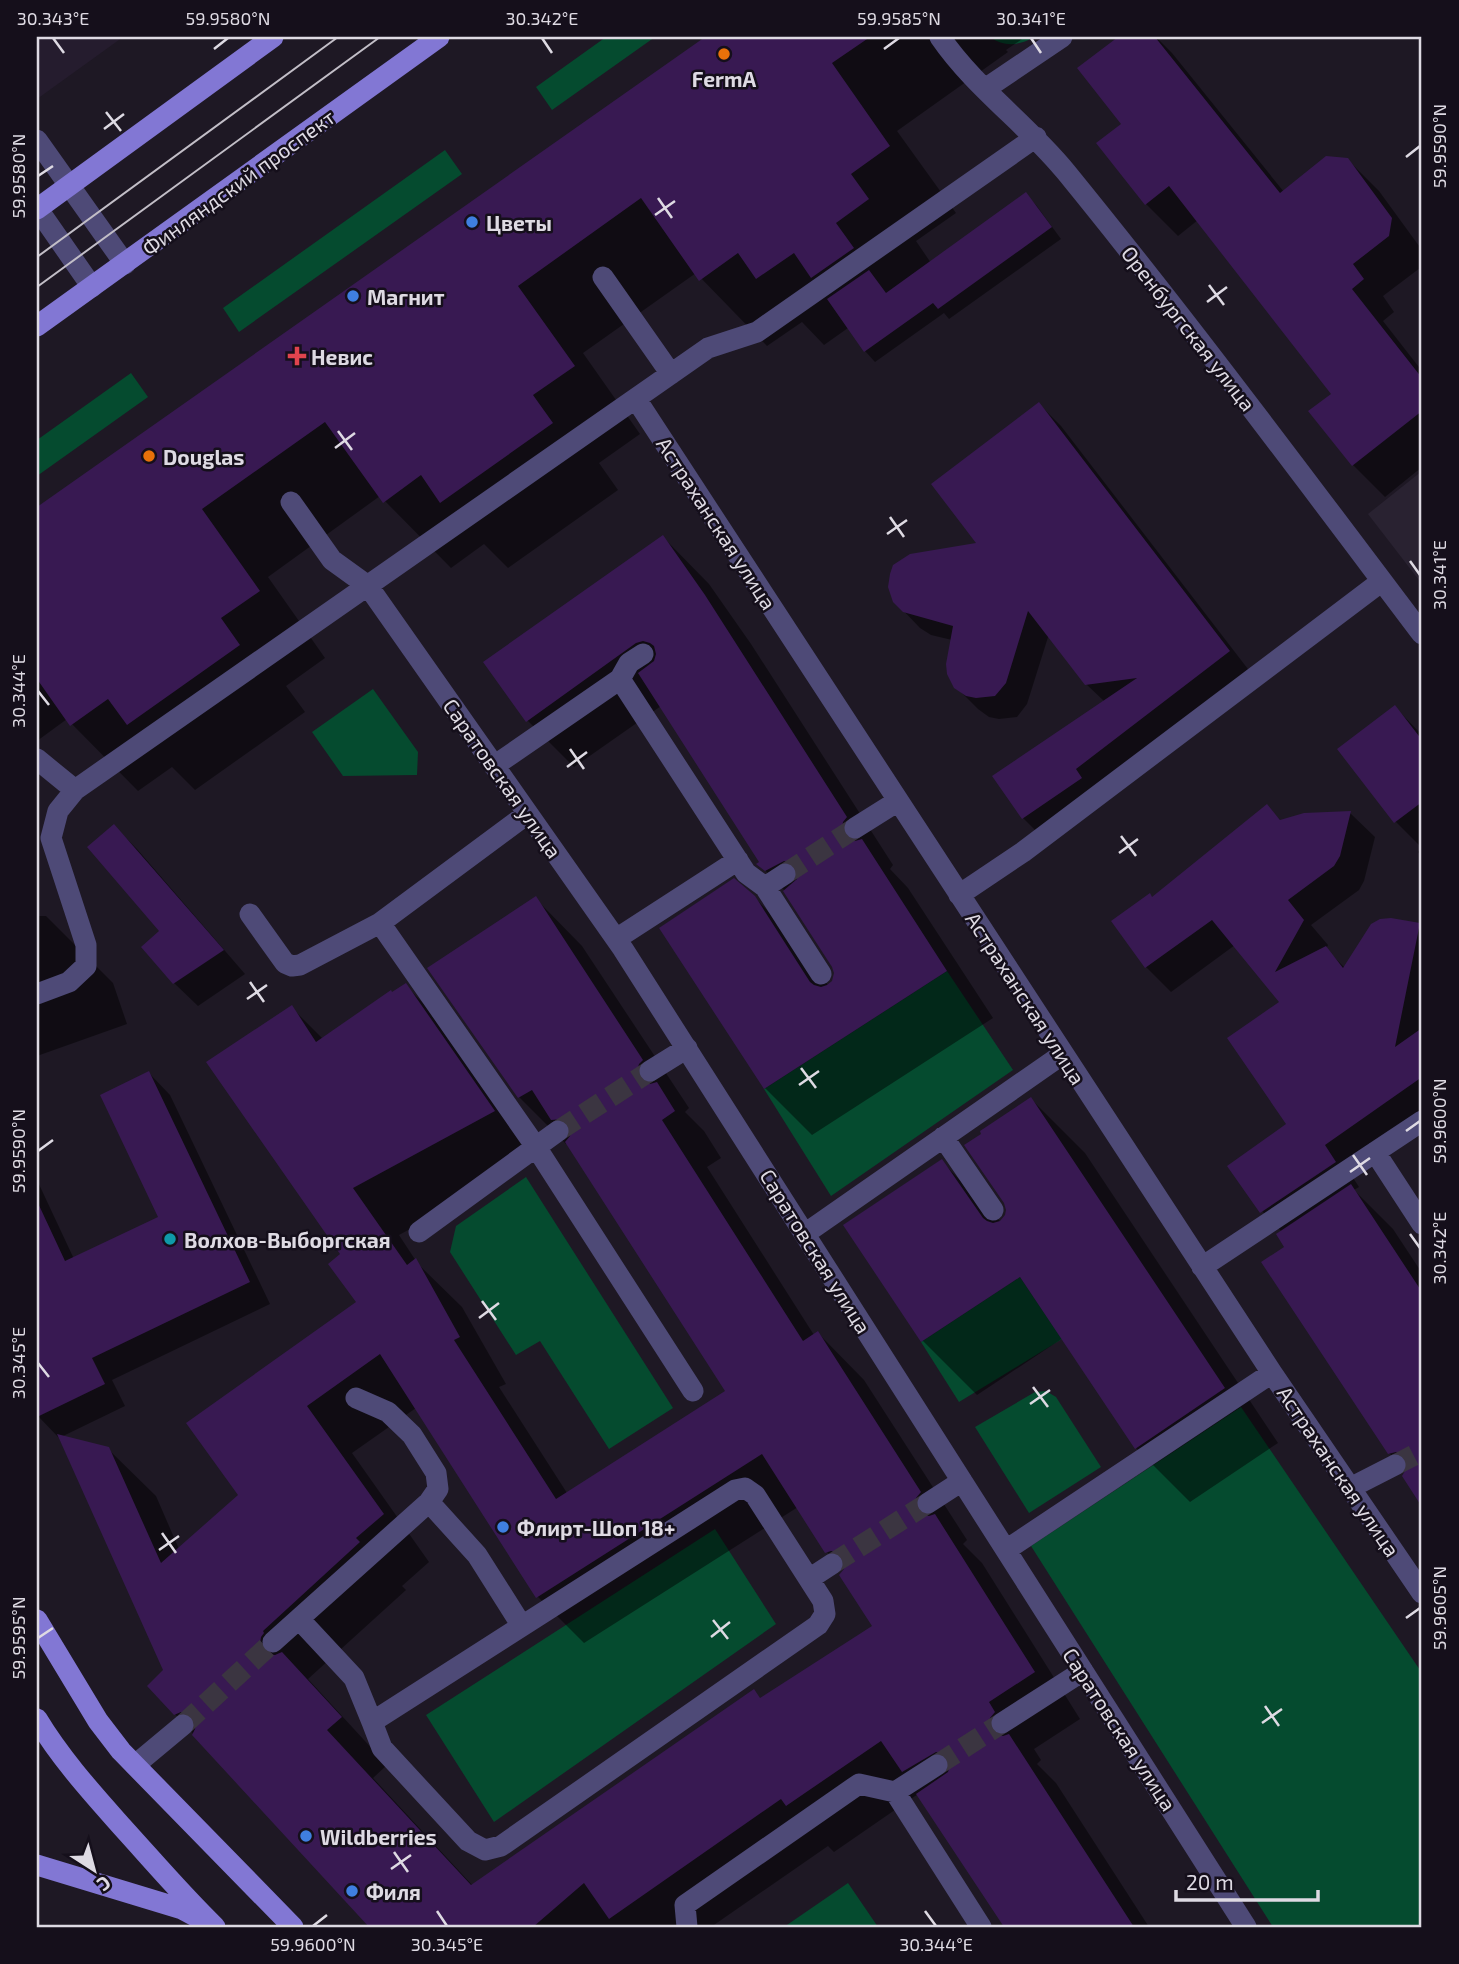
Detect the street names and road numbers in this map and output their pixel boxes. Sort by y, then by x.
street label: Финляндский проспект [137,104,339,260]
street label: Оренбургская улица [1116,240,1261,416]
street label: Астраханская улица [651,432,782,614]
street label: Саратовская улица [438,693,567,863]
street label: Астраханская улица [960,907,1091,1089]
street label: Саратовская улица [754,1164,877,1338]
street label: Астраханская улица [1272,1381,1405,1562]
street label: Саратовская улица [1057,1643,1182,1816]

